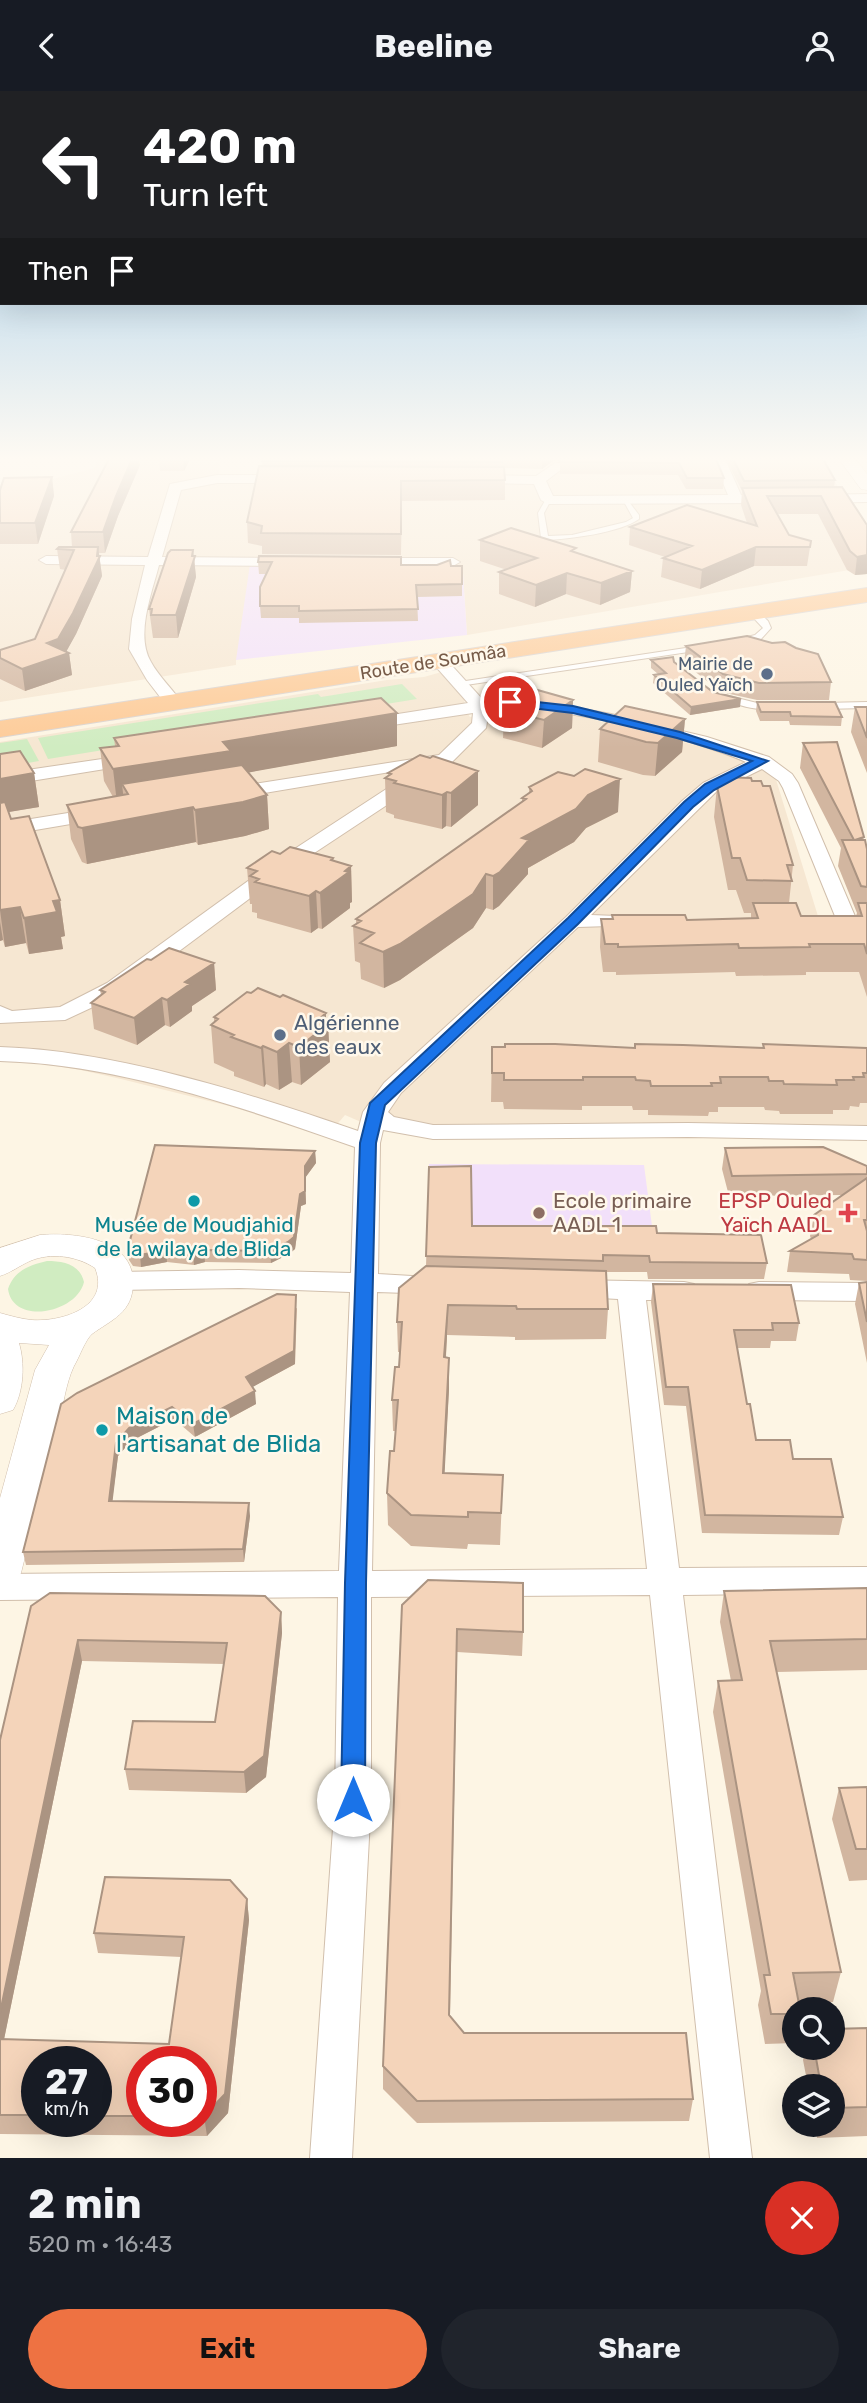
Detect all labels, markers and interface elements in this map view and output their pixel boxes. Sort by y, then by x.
icon: back [28,27,66,65]
text: Beeline [374,27,493,65]
icon: person [801,27,839,65]
text: 420 m [143,117,297,175]
icon: left [28,119,119,210]
text: Turn left [143,176,268,214]
icon: arrive [103,252,141,290]
text: Then [28,256,89,287]
street label: Route de Soumâa [358,640,508,684]
place label: Mairie de Ouled Yaïch [656,653,753,696]
marker: Mairie de Ouled Yaïch [759,666,775,682]
pin [480,672,540,732]
icon: arrive [491,683,529,721]
place label: Algérienne des eaux [294,1010,400,1059]
marker: Algérienne des eaux [272,1027,288,1043]
place label: Ecole primaire AADL 1 [553,1188,692,1237]
place label: EPSP Ouled Yaïch AADL [718,1188,832,1237]
marker: Musée de Moudjahid de la wilaya de Blida [186,1193,202,1209]
marker: EPSP Ouled Yaïch AADL [838,1203,858,1223]
marker: Ecole primaire AADL 1 [531,1205,547,1221]
place label: Musée de Moudjahid de la wilaya de Blida [94,1212,294,1261]
place label: Maison de l'artisanat de Blida [116,1402,321,1458]
marker: Maison de l'artisanat de Blida [94,1422,110,1438]
position arrow [316,1763,390,1837]
map controls [782,1997,845,2137]
button: search [782,1997,845,2060]
speed limit sign: 30 [126,2046,217,2137]
text: 27 [45,2061,88,2103]
button: layers [782,2074,845,2137]
text: km/h [44,2098,89,2120]
text: 2 min [28,2179,142,2229]
button: close [765,2181,839,2255]
text: 520 m · 16:43 [28,2230,172,2258]
button: Exit [28,2309,427,2389]
button: Share [441,2309,839,2389]

